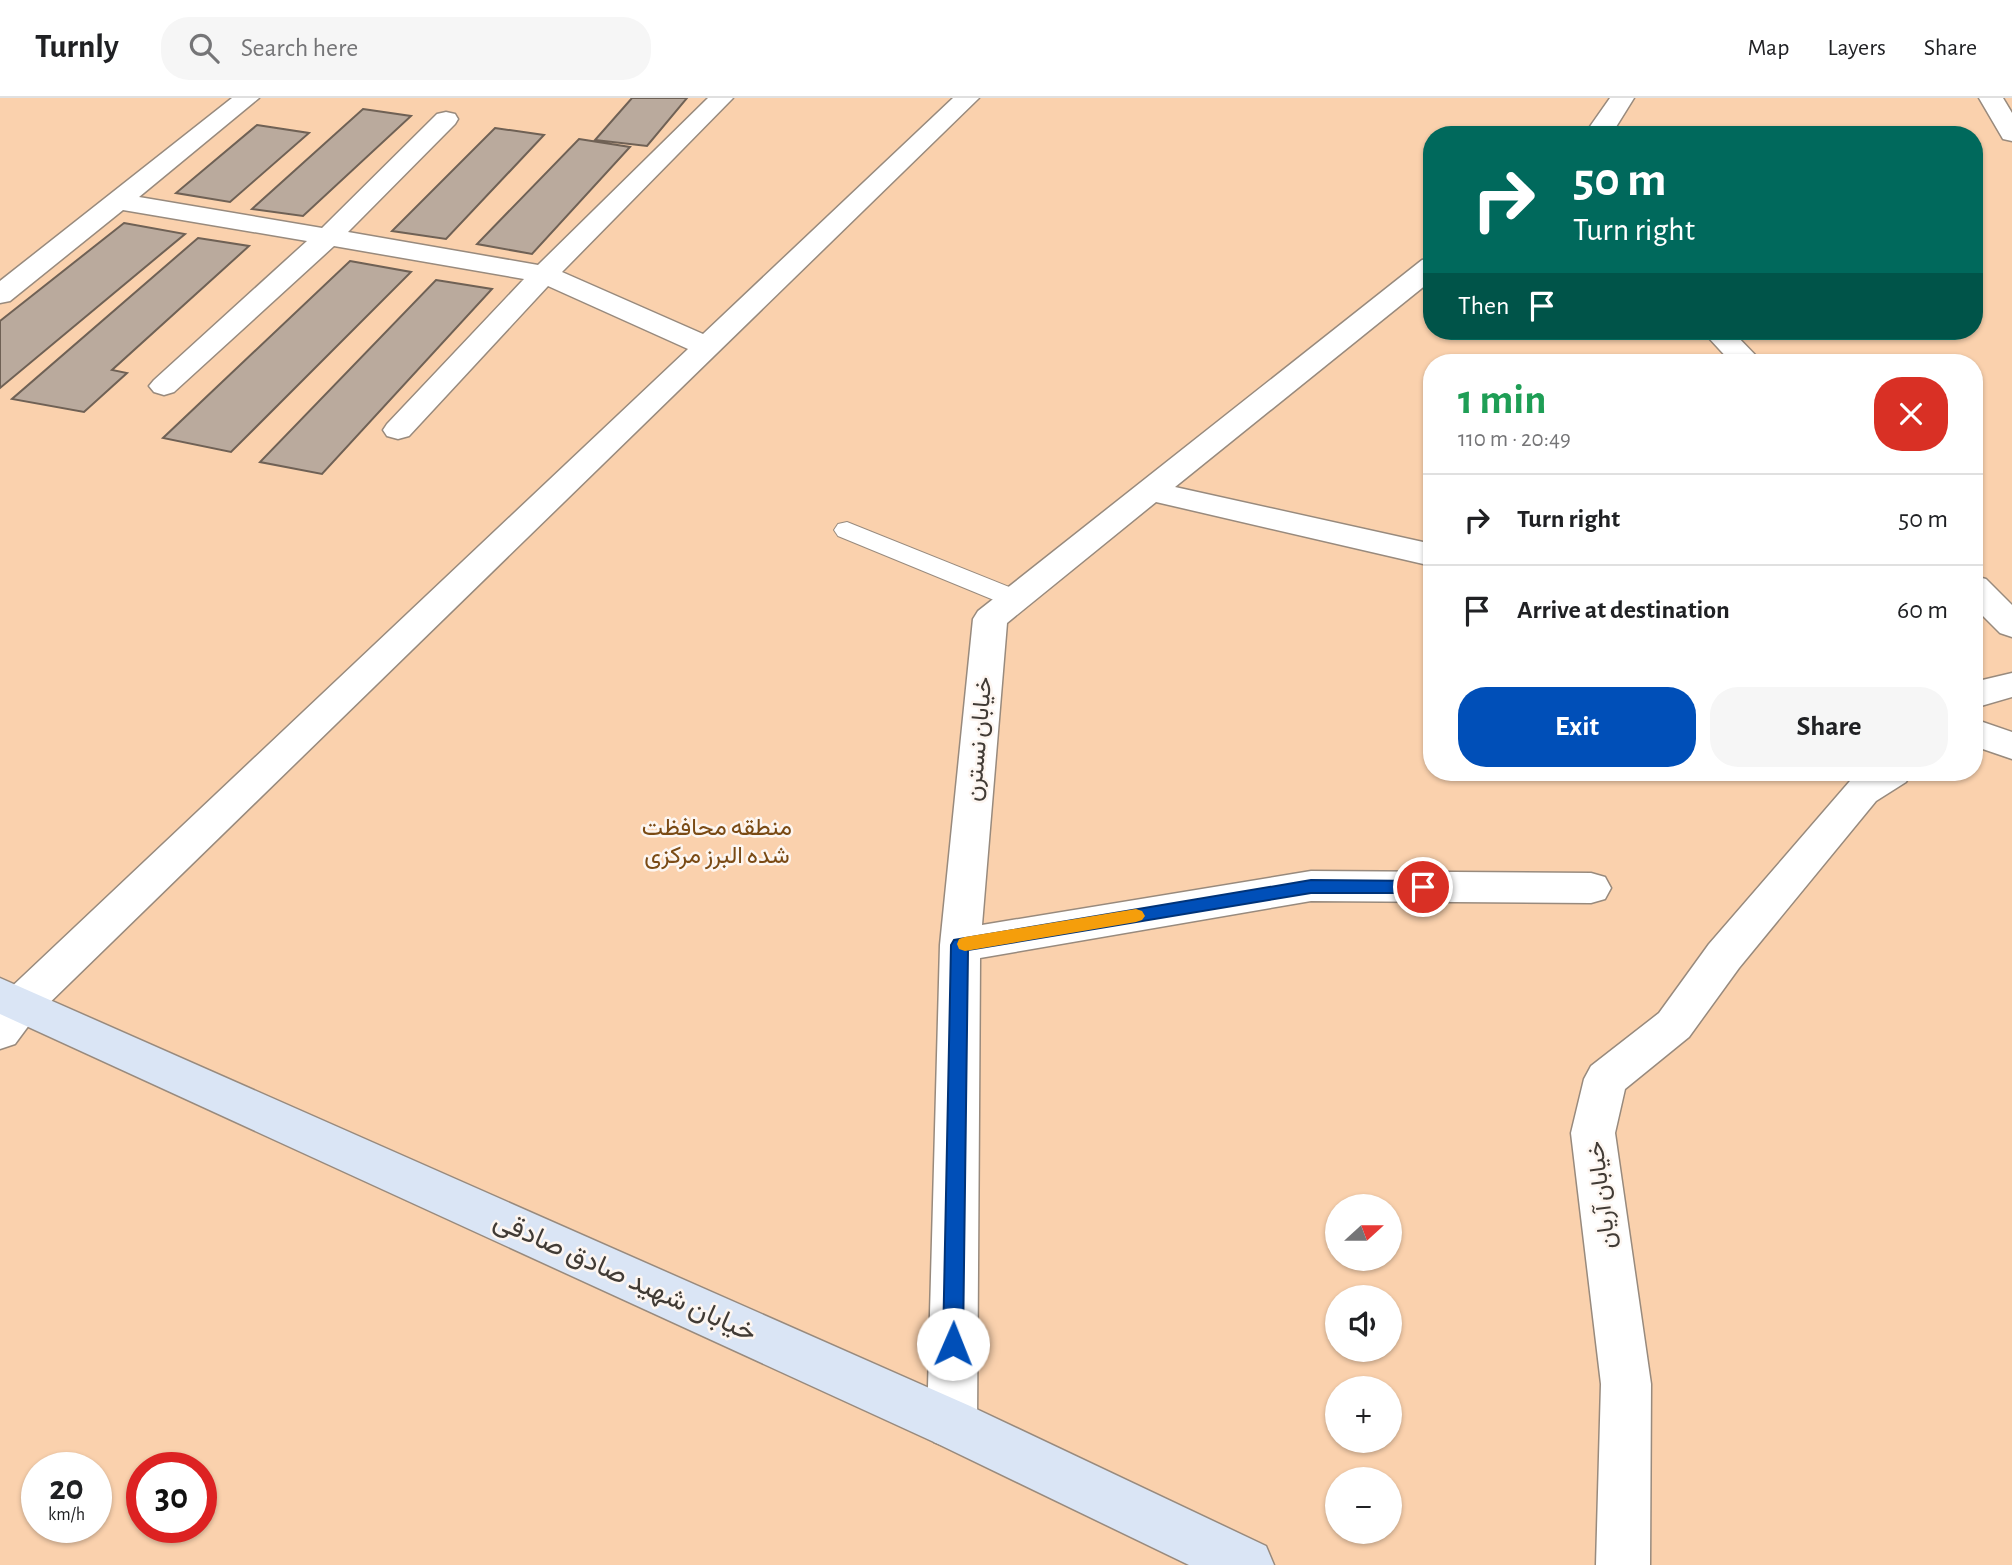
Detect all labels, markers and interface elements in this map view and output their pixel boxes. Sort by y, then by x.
search box [161,17,651,80]
icon: search [185,29,223,67]
text: Turnly [35,31,119,64]
text: Search here [241,35,358,61]
text: Map [1747,36,1789,60]
text: Layers [1827,36,1886,60]
text: Share [1924,36,1977,60]
icon: right [1458,154,1549,245]
text: 50 m [1573,156,1667,205]
text: Turn right [1573,214,1695,246]
icon: arrive [1523,287,1561,325]
text: Then [1458,293,1509,319]
button: close [1874,377,1948,451]
text: 1 min [1458,379,1547,421]
text: 110 m · 20:49 [1458,428,1571,451]
icon: right [1458,501,1496,539]
text: Turn right [1517,506,1620,532]
text: 50 m [1898,506,1948,532]
icon: arrive [1458,592,1496,630]
text: Arrive at destination [1517,597,1730,623]
text: 60 m [1897,597,1948,623]
street label: خیابان نسترن [962,676,998,803]
button: Exit [1458,687,1696,767]
button: Share [1710,687,1948,767]
park label: منطقه محافظت شده البرز مرکزی [642,816,792,870]
pin [1393,857,1453,917]
icon: arrive [1404,868,1442,906]
street label: خیابان آریان [1582,1139,1623,1250]
north arrow [1325,1194,1402,1270]
map controls [1325,1194,1402,1544]
street label: خیابان شهید صادق صادقی [489,1206,761,1349]
button: sound [1325,1285,1402,1362]
position arrow [916,1307,990,1381]
button: + [1325,1376,1402,1453]
speed limit sign: 30 [126,1452,217,1543]
button: − [1325,1467,1402,1544]
text: 20 [49,1471,84,1506]
text: km/h [48,1506,85,1524]

